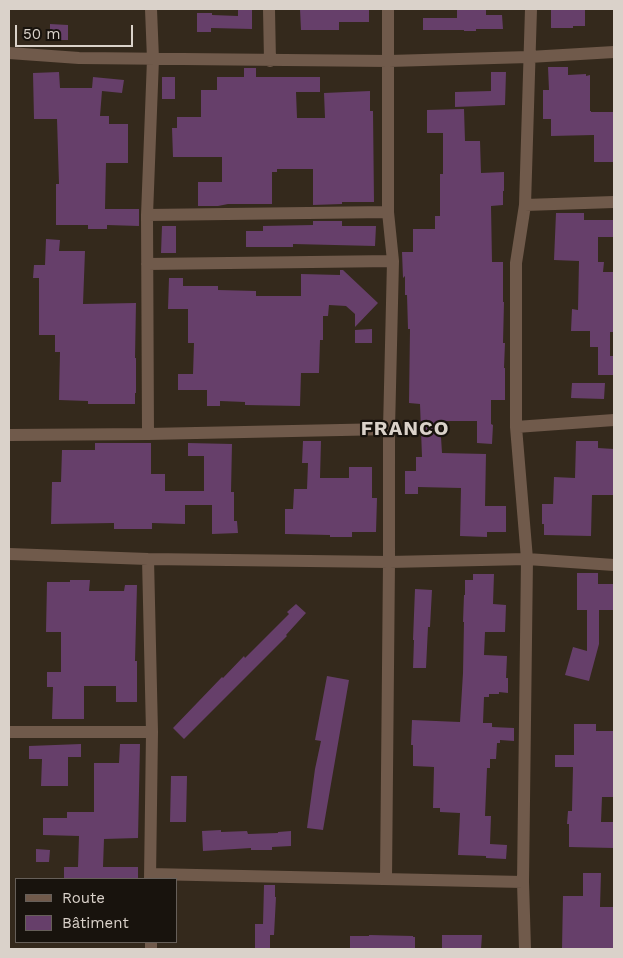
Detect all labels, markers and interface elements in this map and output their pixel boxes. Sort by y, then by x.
scale bar [18,15,135,47]
text: 50 m [23,25,60,43]
district label: FRANCO [360,417,450,441]
legend [15,878,178,943]
text: Route [62,889,105,907]
text: Bâtiment [62,914,129,932]

